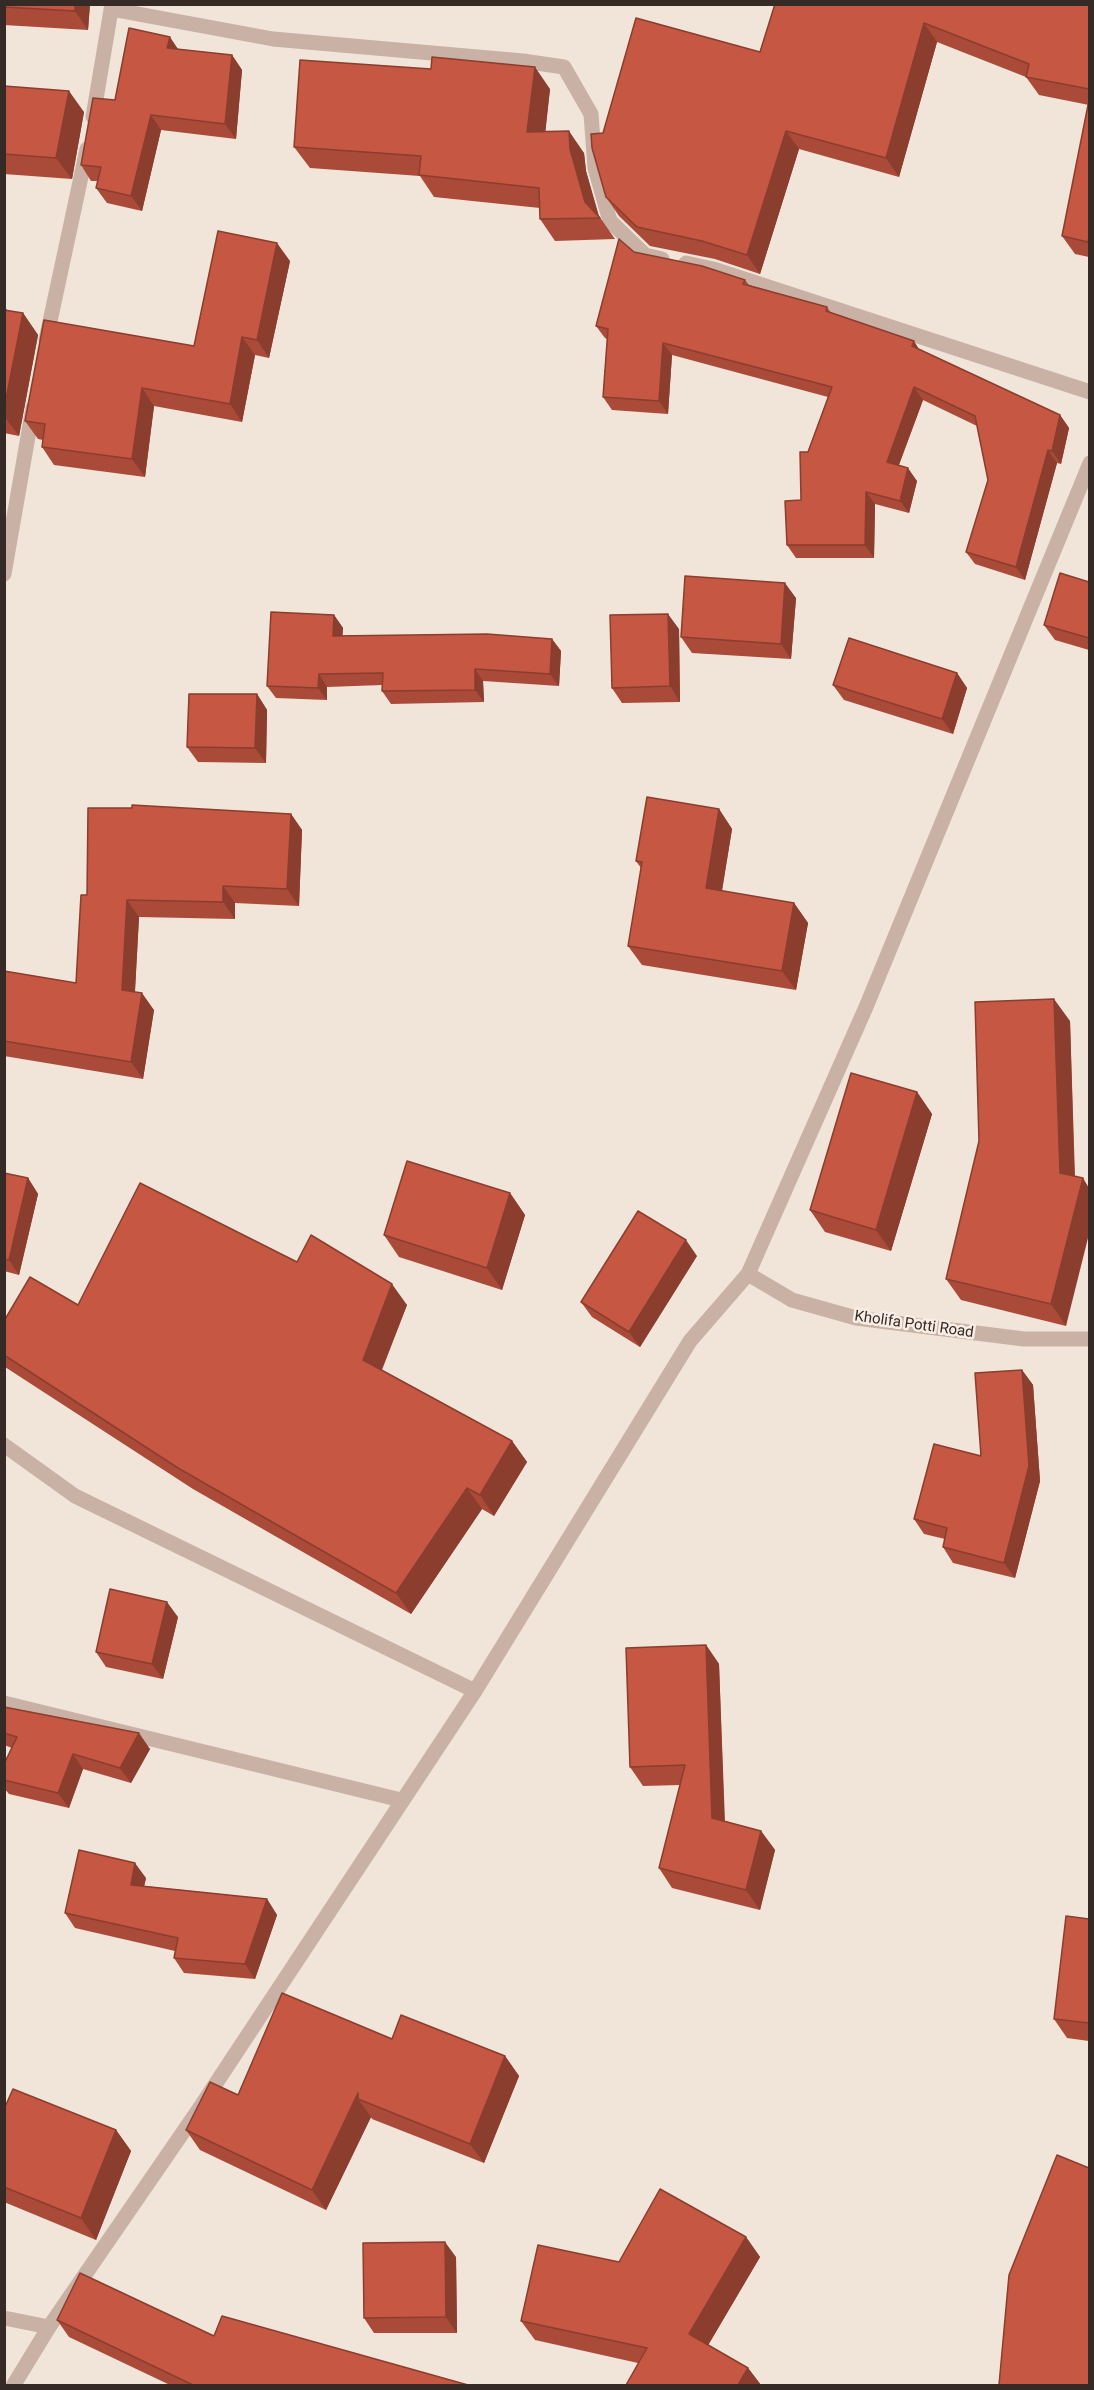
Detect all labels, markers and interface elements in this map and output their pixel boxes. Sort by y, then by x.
street label: Kholifa Potti Road [853,1308,975,1342]

